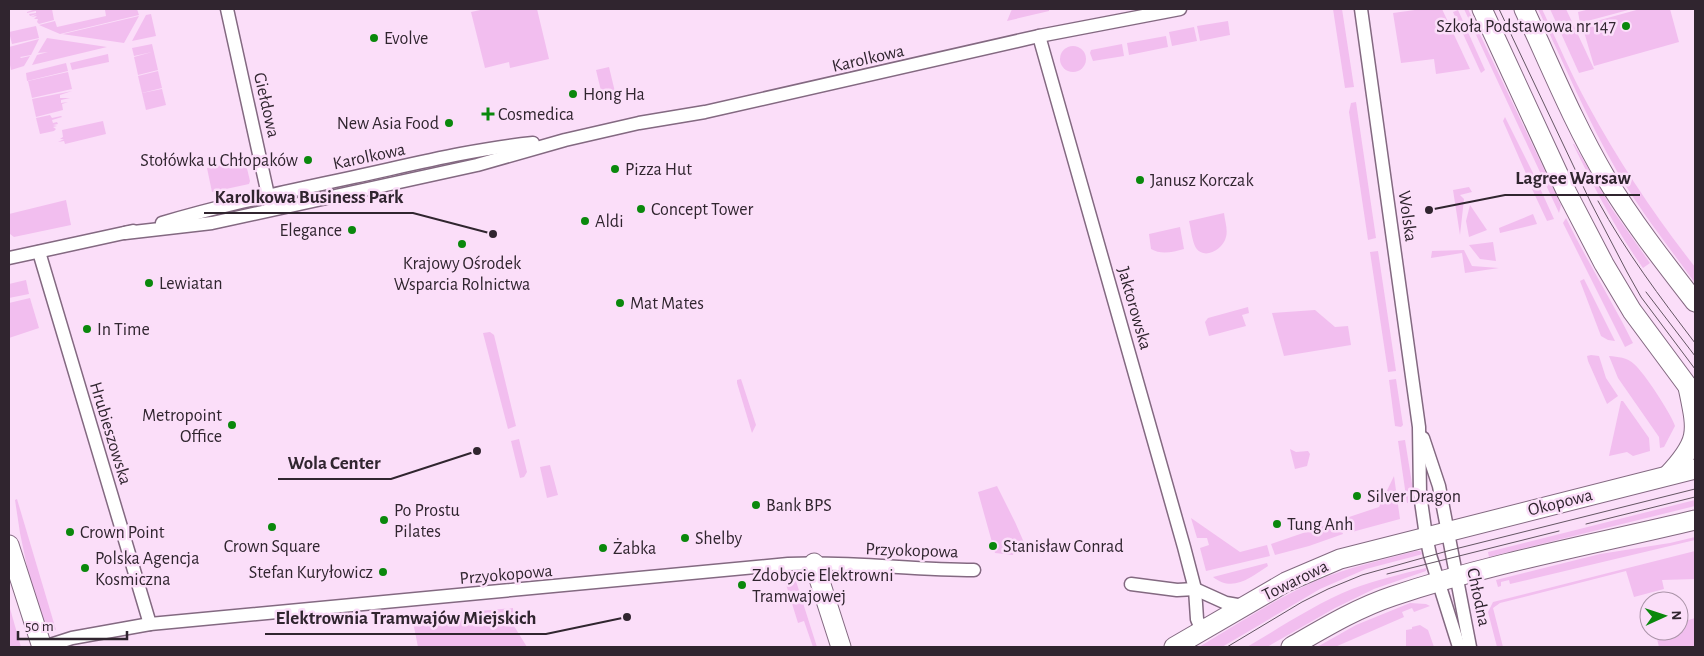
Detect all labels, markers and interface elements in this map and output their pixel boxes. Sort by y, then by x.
place label: Szkoła Podstawowa nr 147 [1436,18,1616,36]
marker: Szkoła Podstawowa nr 147 [1620,20,1632,32]
place label: Evolve [384,30,428,48]
marker: Evolve [368,32,380,44]
street label: Karolkowa [830,42,906,76]
street label: Giełdowa [250,71,282,140]
place label: Hong Ha [583,86,645,104]
marker: Hong Ha [567,88,579,100]
place label: Cosmedica [498,106,574,124]
marker: Cosmedica [482,108,494,120]
place label: New Asia Food [337,115,439,133]
marker: New Asia Food [443,117,455,129]
street label: Karolkowa [331,141,407,173]
place label: Stołówka u Chłopaków [140,152,298,170]
marker: Stołówka u Chłopaków [302,154,314,166]
place label: Pizza Hut [625,161,692,179]
callout: Lagree Warsaw [1505,161,1640,195]
marker: Pizza Hut [609,163,621,175]
text: Lagree Warsaw [1515,169,1632,188]
place label: Janusz Korczak [1150,172,1254,190]
marker: Janusz Korczak [1134,174,1146,186]
callout: Karolkowa Business Park [204,179,413,213]
text: Karolkowa Business Park [215,188,404,207]
street label: Wolska [1395,189,1419,243]
place label: Concept Tower [651,201,753,219]
marker: Concept Tower [635,203,647,215]
place label: Aldi [595,213,624,231]
marker: Aldi [579,215,591,227]
place label: Elegance [280,222,342,240]
marker: Elegance [346,224,358,236]
marker: Krajowy Ośrodek Wsparcia Rolnictwa [456,238,468,250]
place label: Krajowy Ośrodek Wsparcia Rolnictwa [394,255,530,294]
street label: Jaktorowska [1114,265,1154,352]
place label: Lewiatan [159,275,223,293]
marker: Lewiatan [143,277,155,289]
place label: Mat Mates [630,295,704,313]
marker: Mat Mates [614,297,626,309]
place label: In Time [97,321,150,339]
marker: In Time [81,323,93,335]
street label: Hrubieszowska [86,380,134,487]
place label: Metropoint Office [142,407,222,446]
marker: Metropoint Office [226,419,238,431]
callout: Wola Center [278,445,391,479]
text: Wola Center [287,454,381,473]
street label: Okopowa [1526,486,1594,520]
place label: Silver Dragon [1367,488,1461,506]
marker: Silver Dragon [1351,490,1363,502]
place label: Bank BPS [766,497,832,515]
marker: Bank BPS [750,499,762,511]
place label: Po Prostu Pilates [394,502,460,541]
marker: Po Prostu Pilates [378,514,390,526]
place label: Tung Anh [1287,516,1353,534]
marker: Tung Anh [1271,518,1283,530]
marker: Crown Square [266,521,278,533]
place label: Crown Point [80,524,165,542]
marker: Crown Point [64,526,76,538]
place label: Shelby [695,530,742,548]
marker: Shelby [679,532,691,544]
place label: Crown Square [224,538,320,556]
place label: Żabka [613,538,656,558]
place label: Stanisław Conrad [1003,538,1124,556]
street label: Przyokopowa [865,540,959,562]
marker: Stanisław Conrad [987,540,999,552]
marker: Żabka [597,542,609,554]
place label: Polska Agencja Kosmiczna [95,550,199,589]
street label: Towarowa [1260,557,1331,604]
marker: Polska Agencja Kosmiczna [79,562,91,574]
street label: Przyokopowa [459,562,553,588]
place label: Stefan Kuryłowicz [249,564,373,582]
marker: Stefan Kuryłowicz [377,566,389,578]
street label: Chłodna [1463,566,1493,628]
place label: Zdobycie Elektrowni Tramwajowej [752,567,894,606]
marker: Zdobycie Elektrowni Tramwajowej [736,579,748,591]
north arrow [1639,591,1689,641]
callout: Elektrownia Tramwajów Miejskich [265,600,546,634]
scale bar [18,608,126,640]
text: Elektrownia Tramwajów Miejskich [276,609,536,628]
text: N [1669,610,1683,621]
text: 50 m [25,619,54,634]

